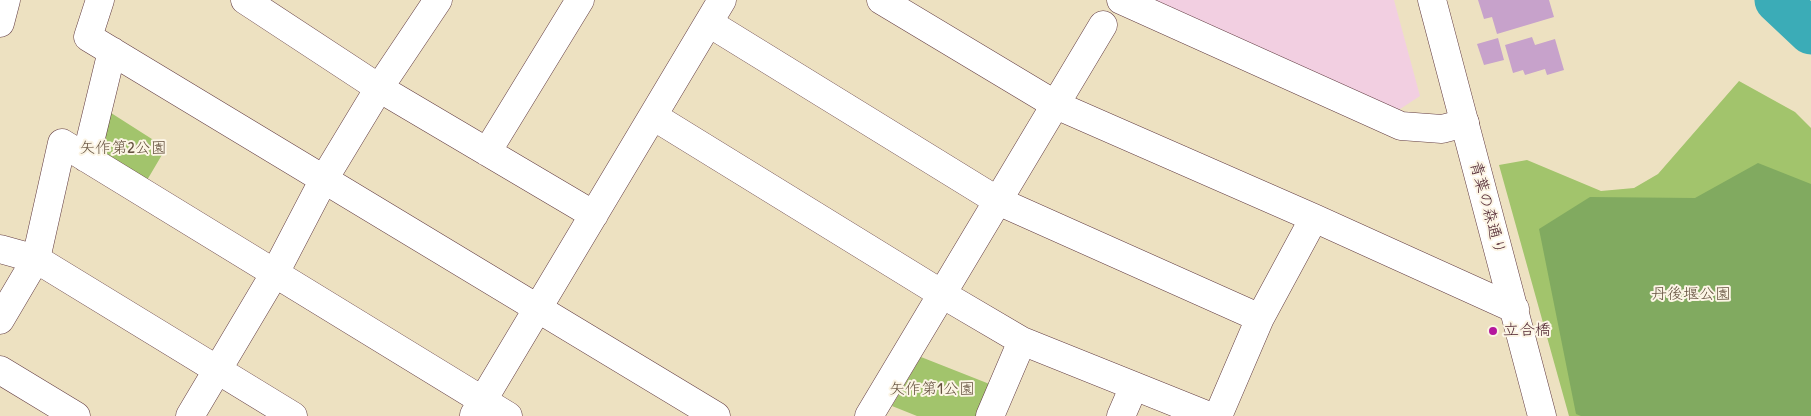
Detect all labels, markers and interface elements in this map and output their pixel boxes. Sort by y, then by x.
park label: 矢作第2公園 [79,139,167,159]
street label: 青葉の森通り [1465,159,1509,257]
park label: 丹後堰公園 [1651,285,1731,305]
place label: 立合橋 [1503,321,1551,341]
marker: 立合橋 [1487,325,1499,337]
park label: 矢作第1公園 [889,380,975,400]

